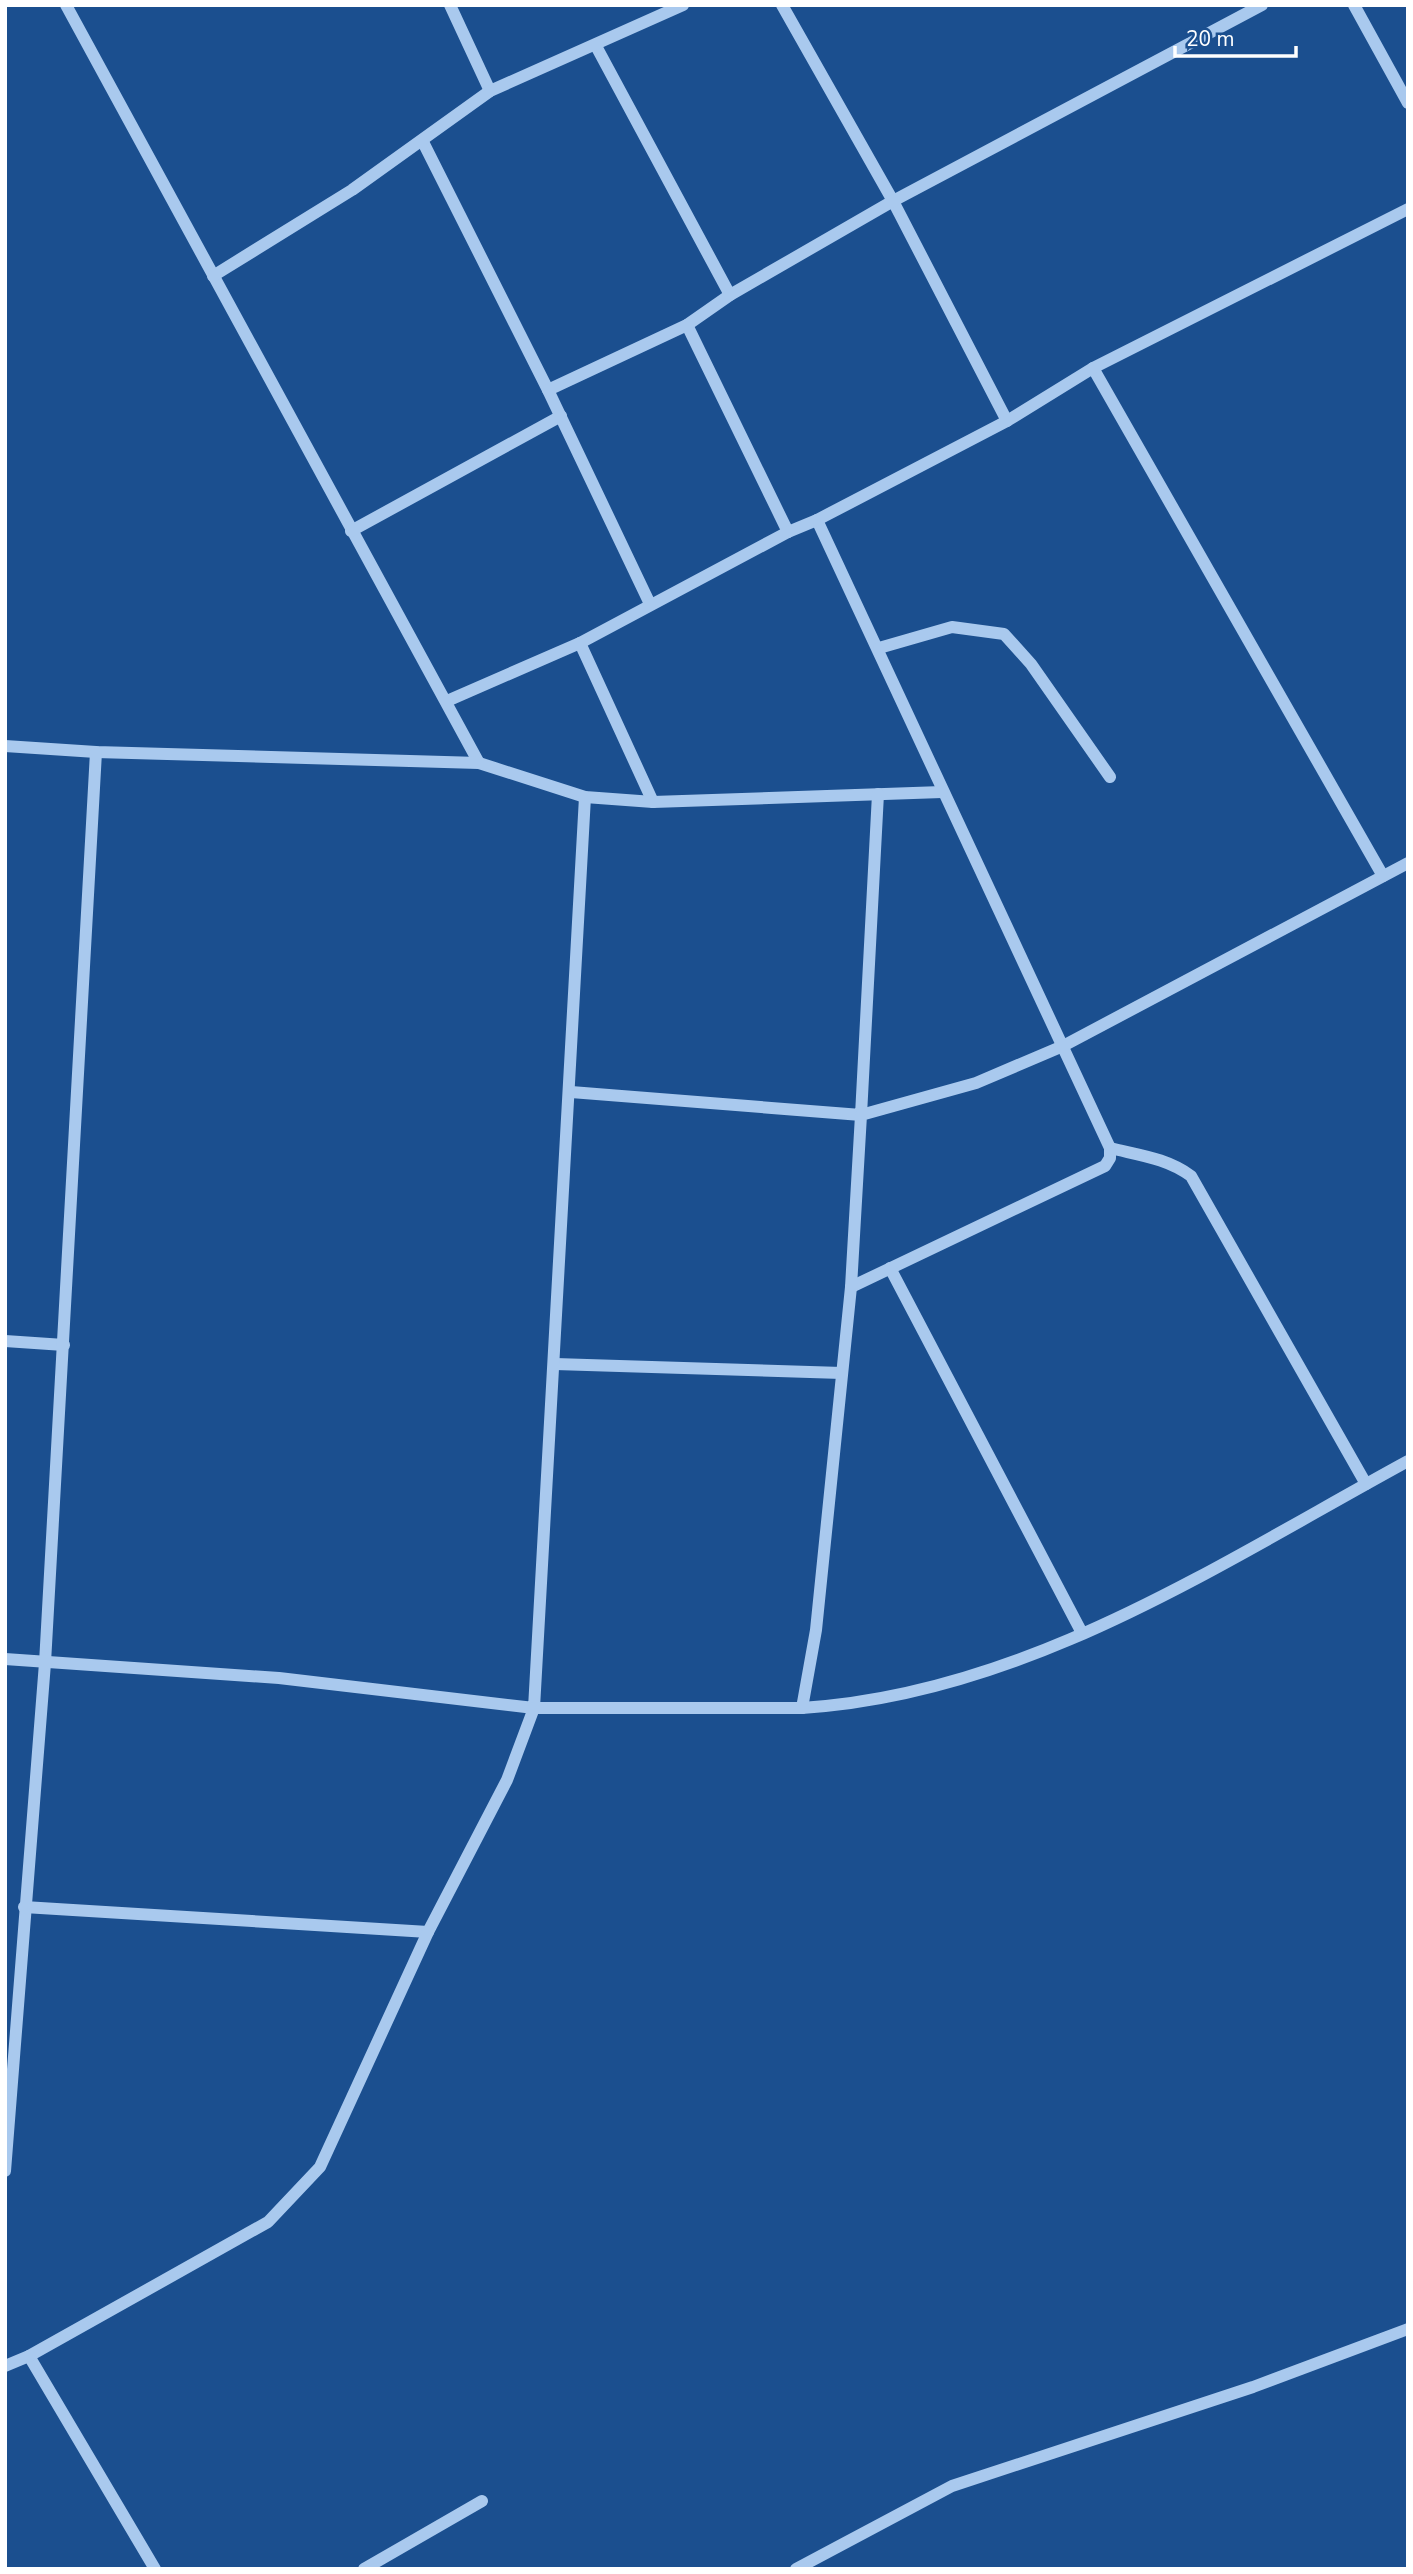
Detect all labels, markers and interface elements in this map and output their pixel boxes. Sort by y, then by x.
scale bar [1175,14,1296,58]
text: 20 m [1186,25,1235,53]

